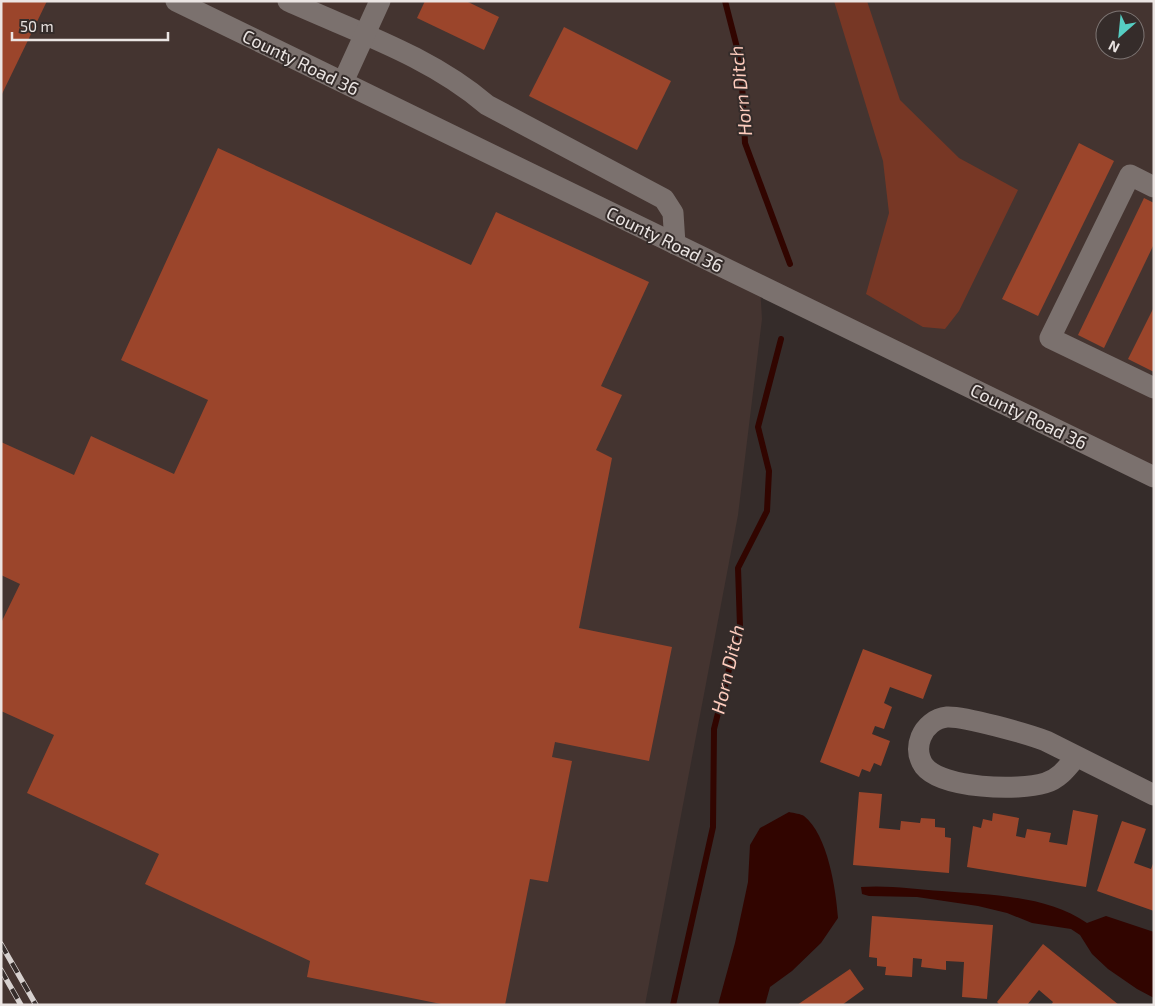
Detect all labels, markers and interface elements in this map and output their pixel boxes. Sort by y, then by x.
scale bar [12,10,169,42]
north arrow [1095,10,1145,60]
text: 50 m [20,17,54,35]
street label: County Road 36 [239,24,363,100]
text: N [1106,37,1122,57]
water label: Horn Ditch [724,45,756,137]
street label: County Road 36 [603,201,727,277]
street label: County Road 36 [967,378,1091,454]
water label: Horn Ditch [706,622,748,716]

